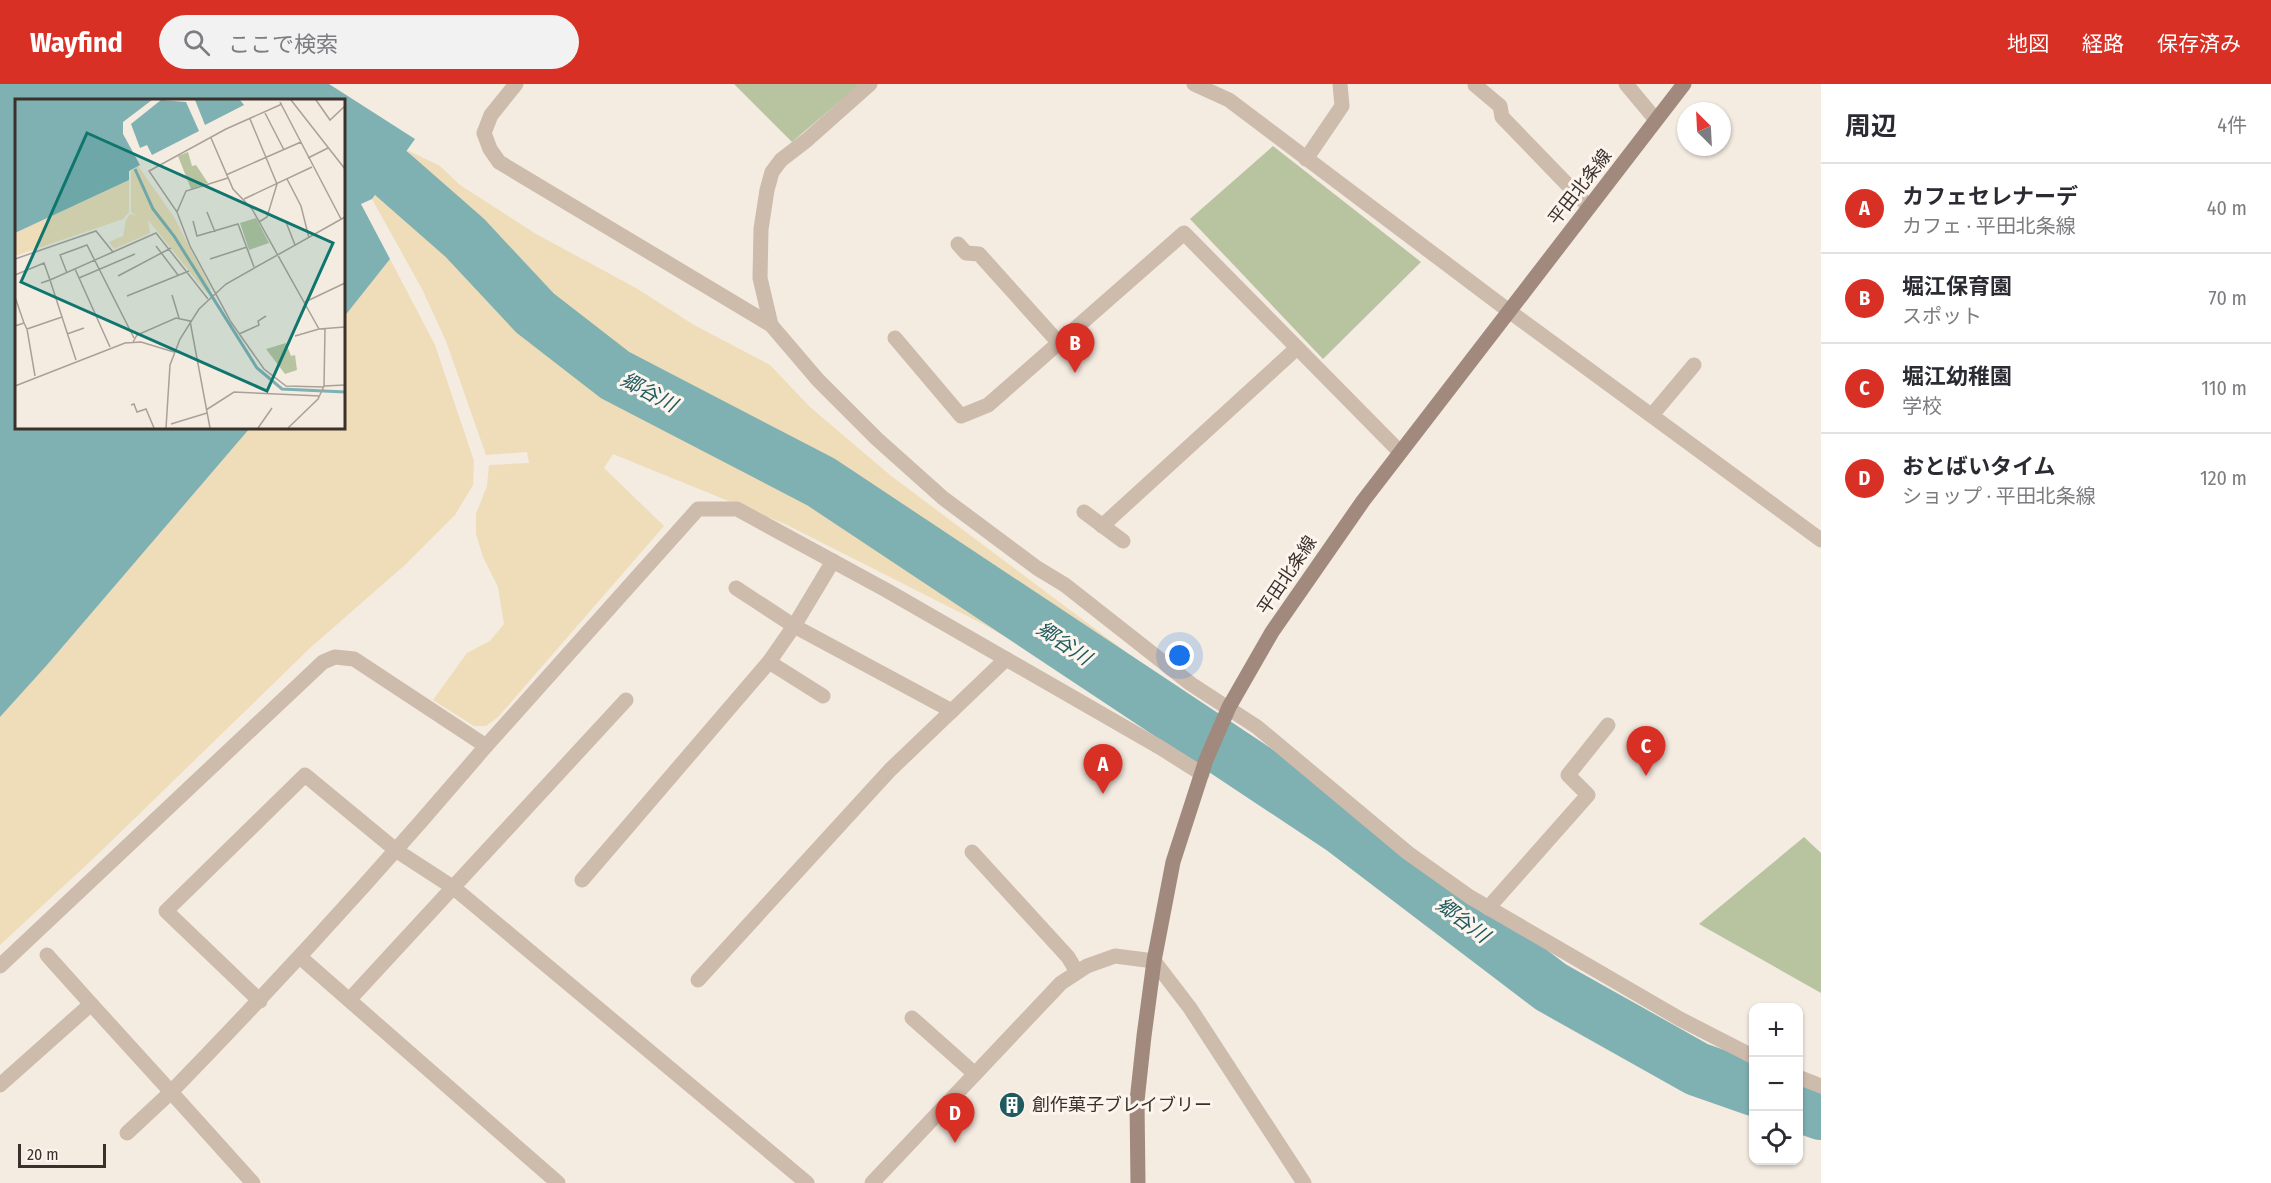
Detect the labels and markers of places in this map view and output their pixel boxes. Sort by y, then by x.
pin: B [1056,324,1094,373]
pin: C [1626,726,1666,776]
pin: A [1084,744,1122,794]
building icon: 創作菓子ブレイブリー [997,1090,1027,1120]
pin: D [936,1094,974,1143]
place label: 創作菓子ブレイブリー [1032,1094,1212,1116]

